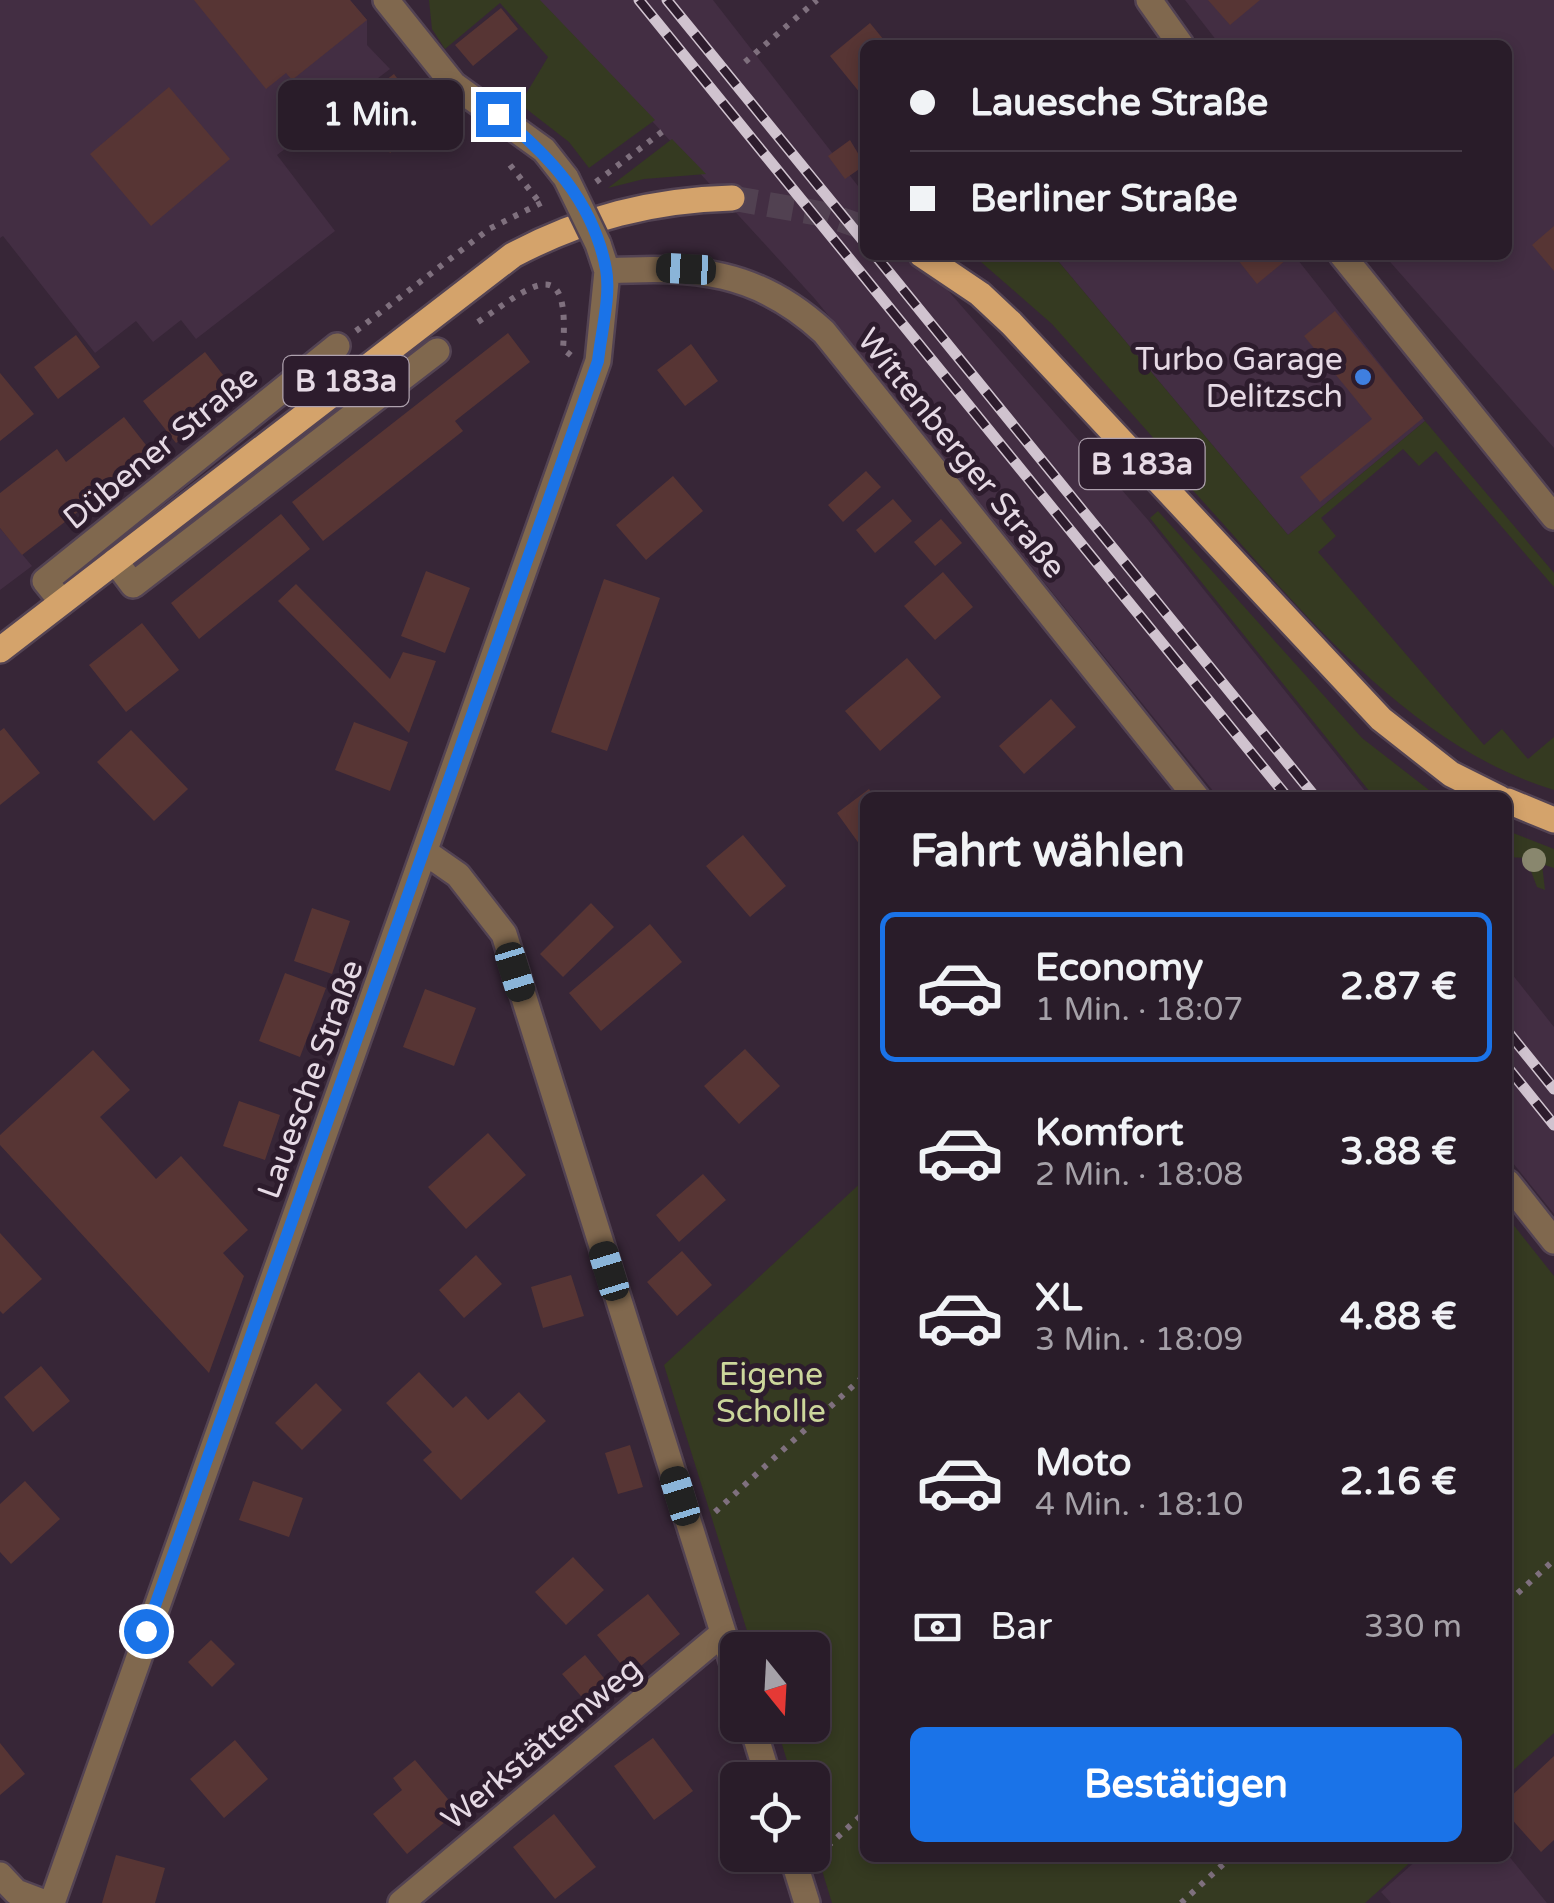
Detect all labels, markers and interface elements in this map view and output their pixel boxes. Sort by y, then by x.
callout: 1 Min. [278,79,463,149]
text: Lauesche Straße [970,80,1268,126]
route end [476,92,521,137]
text: 1 Min. [323,96,418,134]
text: Berliner Straße [970,176,1238,222]
car [655,252,717,286]
street label: Wittenberger Straße [849,321,1073,586]
place label: Turbo Garage Delitzsch [1135,341,1343,416]
road number: B 183a [284,356,408,406]
street label: Dübener Straße [56,358,265,538]
marker: Turbo Garage Delitzsch [1352,366,1374,388]
road number: B 183a [1080,439,1204,489]
text: Fahrt wählen [910,825,1185,879]
car [492,939,538,1005]
icon: car [915,942,1005,1032]
text: Economy [1035,945,1203,991]
street label: Lauesche Straße [250,955,372,1204]
text: 2.87 € [1340,964,1457,1010]
text: 1 Min. · 18:07 [1035,991,1243,1029]
icon: car [915,1107,1005,1197]
text: Komfort [1035,1110,1184,1156]
text: 3.88 € [1340,1129,1457,1175]
text: 2 Min. · 18:08 [1035,1156,1243,1194]
car [586,1238,632,1304]
icon: car [915,1272,1005,1362]
text: XL [1035,1275,1082,1321]
text: 4.88 € [1340,1294,1457,1340]
text: 3 Min. · 18:09 [1035,1321,1243,1359]
park label: Eigene Scholle [716,1356,826,1431]
icon: car [915,1437,1005,1527]
text: Moto [1035,1440,1131,1486]
text: 2.16 € [1340,1459,1457,1505]
car [657,1463,703,1529]
text: 4 Min. · 18:10 [1035,1486,1243,1524]
icon: cash [910,1600,965,1655]
text: Bar [990,1604,1052,1650]
text: 330 m [1364,1608,1462,1646]
route start [124,1609,169,1654]
north arrow [720,1632,830,1742]
map controls [720,1632,830,1872]
street label: Werkstättenweg [434,1649,649,1838]
button: Bestätigen [910,1727,1462,1842]
button: locate [720,1762,830,1872]

